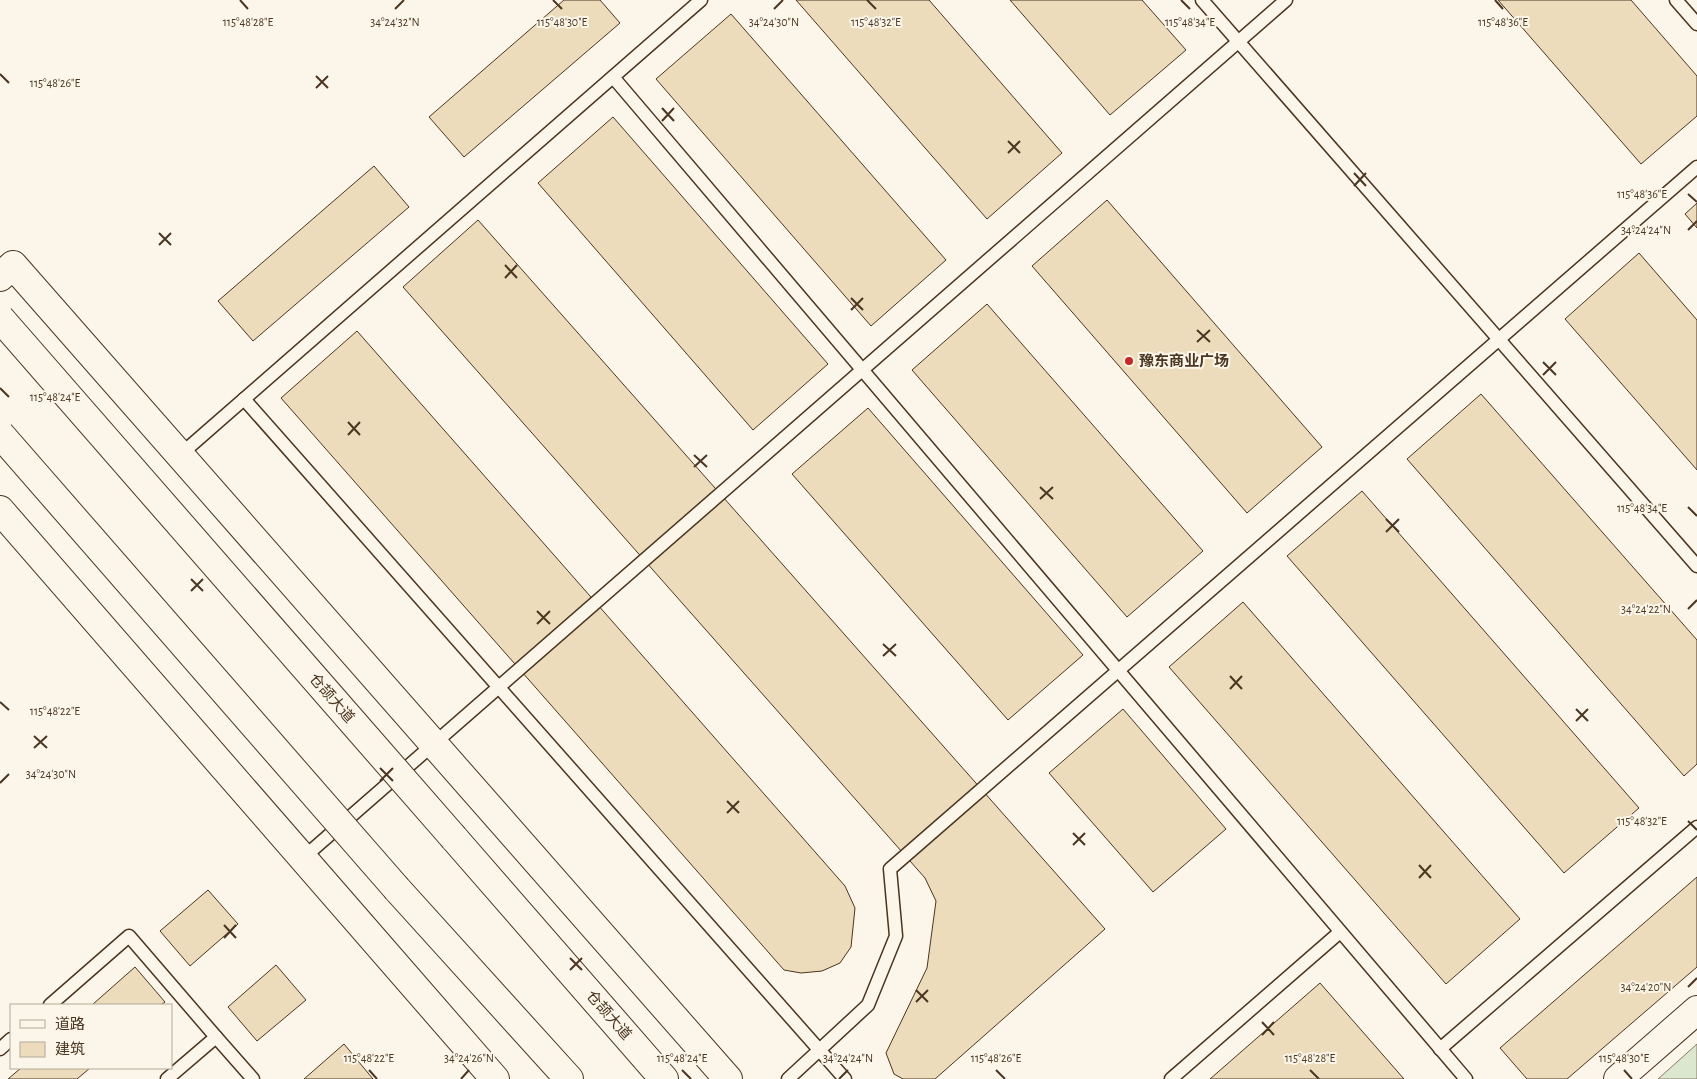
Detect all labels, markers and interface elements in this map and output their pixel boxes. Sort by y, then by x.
text: 115°48'28"E [223,16,273,28]
text: 34°24'32"N [370,16,420,28]
text: 115°48'30"E [537,16,588,28]
text: 34°24'30"N [749,16,799,28]
text: 115°48'32"E [851,16,901,28]
text: 115°48'34"E [1165,16,1215,28]
text: 115°48'36"E [1478,16,1528,28]
text: 115°48'26"E [30,77,80,89]
text: 115°48'36"E [1617,188,1667,200]
text: 34°24'24"N [1621,224,1671,236]
place label: 豫东商业广场 [1139,353,1229,369]
marker: 豫东商业广场 [1123,355,1135,367]
text: 115°48'24"E [30,391,81,403]
text: 115°48'34"E [1617,502,1667,514]
text: 34°24'22"N [1621,603,1671,615]
street label: 仓颉大道 [306,670,358,726]
text: 115°48'22"E [30,705,80,717]
text: 34°24'30"N [26,768,76,780]
text: 115°48'32"E [1617,815,1667,827]
text: 34°24'20"N [1621,981,1671,993]
street label: 仓颉大道 [583,987,635,1043]
legend [10,1004,172,1069]
text: 道路 [55,1016,85,1032]
text: 建筑 [55,1041,85,1057]
text: 115°48'22"E [344,1052,394,1064]
text: 34°24'26"N [444,1052,494,1064]
text: 115°48'24"E [657,1052,708,1064]
text: 34°24'24"N [823,1052,873,1064]
text: 115°48'26"E [971,1052,1021,1064]
text: 115°48'28"E [1285,1052,1335,1064]
text: 115°48'30"E [1599,1052,1650,1064]

